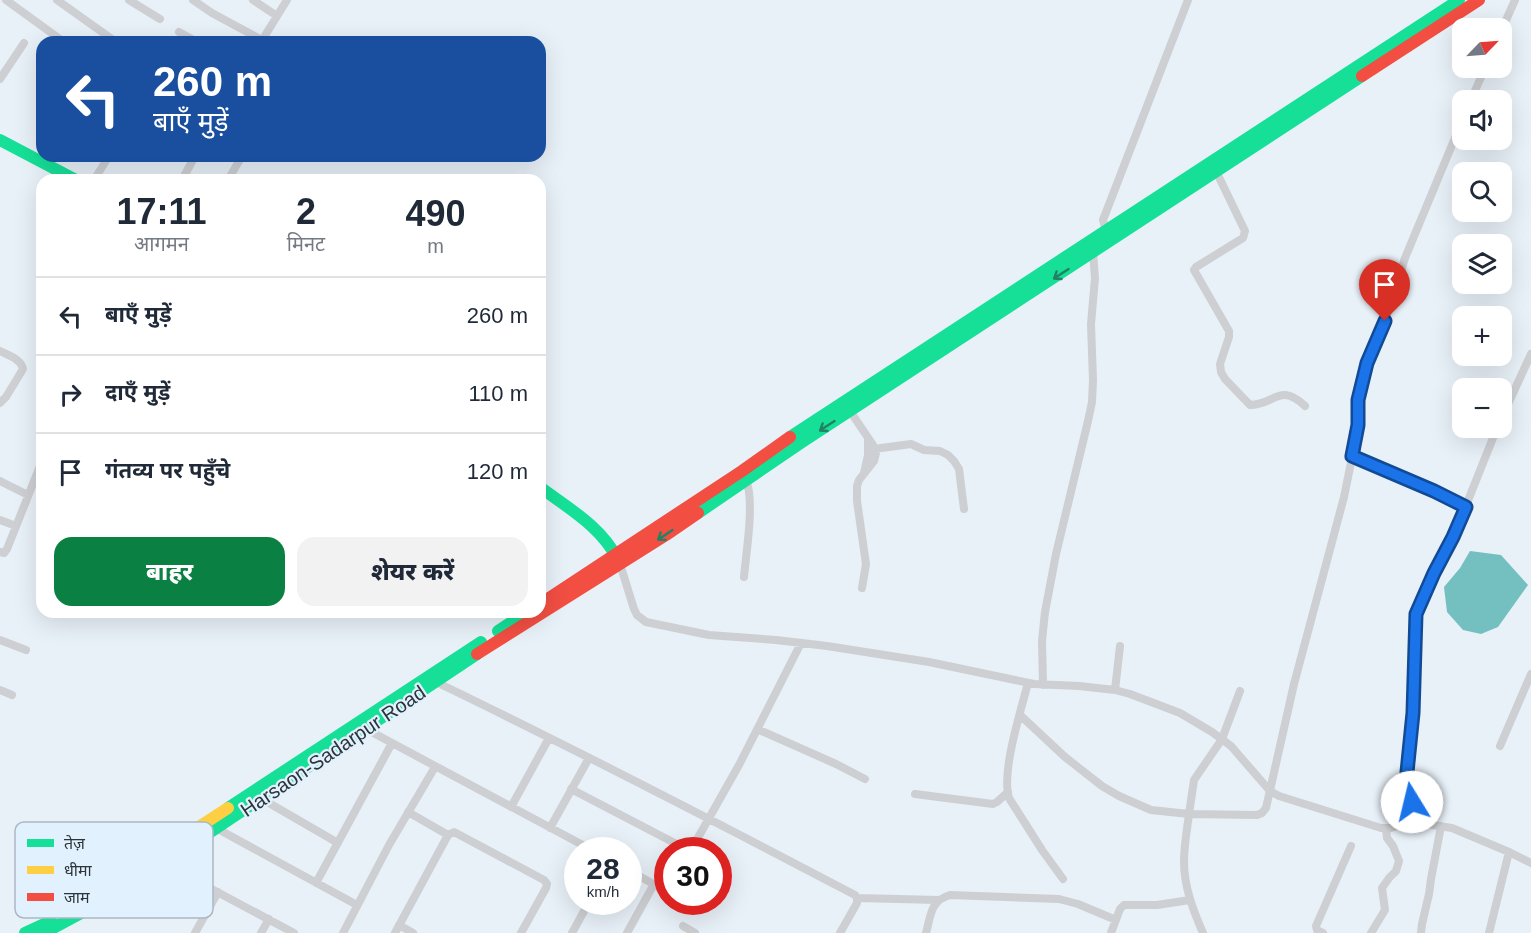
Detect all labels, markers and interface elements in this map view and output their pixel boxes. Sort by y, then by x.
north arrow [1452,18,1512,78]
map controls [1452,18,1512,438]
text: 260 m [153,58,272,105]
icon: left [54,60,132,138]
button: sound [1452,90,1512,150]
text: बाएँ मुड़ें [153,107,228,137]
button: search [1452,162,1512,222]
text: 17:11 [116,191,206,232]
text: 2 [296,191,316,232]
text: 490 [406,193,466,234]
text: आगमन [134,233,189,255]
text: मिनट [287,233,325,255]
button: layers [1452,234,1512,294]
text: m [427,235,444,257]
pin [1359,259,1410,321]
one-way arrow [1053,268,1070,280]
icon: arrive [1368,268,1401,301]
icon: left [54,300,87,333]
text: बाएँ मुड़ें [105,302,171,327]
text: 260 m [467,303,528,328]
button: + [1452,306,1512,366]
icon: right [54,378,87,411]
button: − [1452,378,1512,438]
text: दाएँ मुड़ें [105,380,170,405]
text: 110 m [468,381,528,406]
one-way arrow [819,420,836,432]
icon: arrive [54,456,87,489]
text: गंतव्य पर पहुँचे [105,458,230,483]
text: 120 m [467,459,528,484]
one-way arrow [657,529,674,541]
button: बाहर [54,537,285,606]
button: शेयर करें [297,537,528,606]
street label: Harsaon-Sadarpur Road [237,681,429,821]
position arrow [1380,770,1444,834]
legend [15,822,213,918]
text: तेज़ [64,834,86,852]
speed limit sign: 30 [654,837,732,915]
text: 28 [586,852,620,885]
text: धीमा [64,862,93,879]
text: km/h [587,883,619,900]
text: जाम [64,889,90,906]

